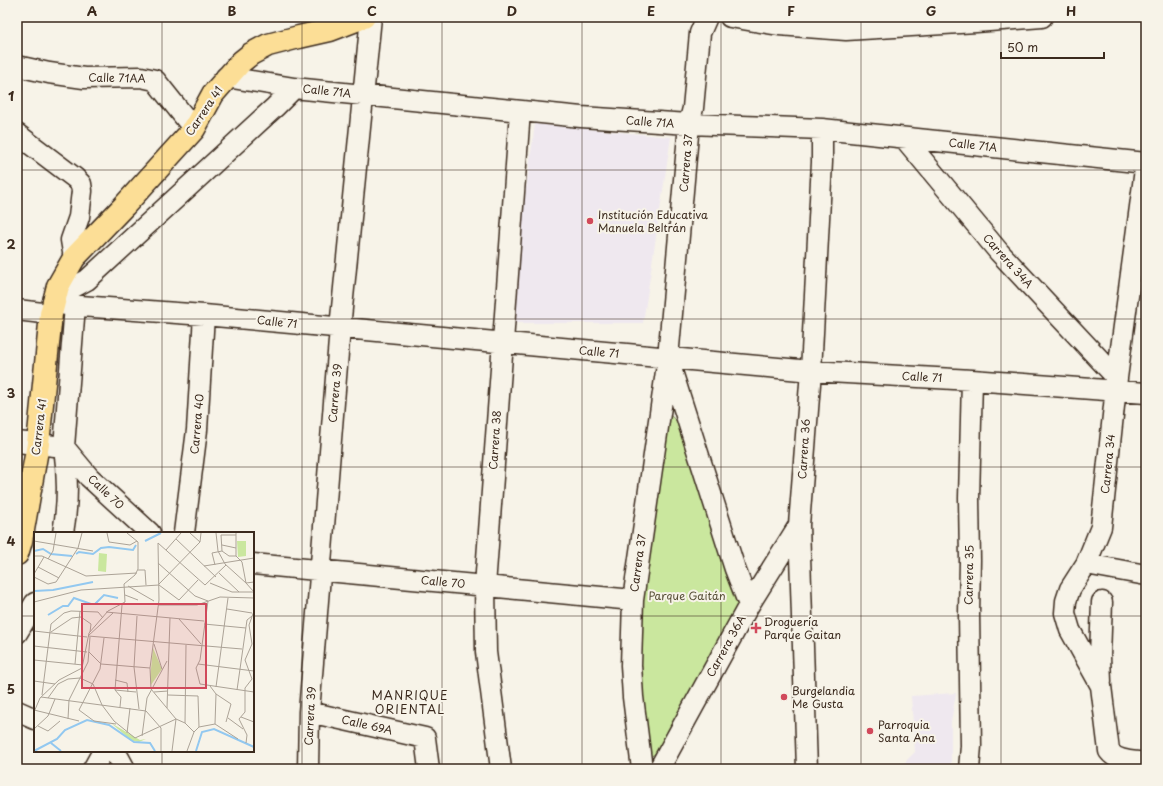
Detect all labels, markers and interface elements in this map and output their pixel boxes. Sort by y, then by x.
text: A [87,1,97,20]
text: B [228,1,237,20]
text: C [367,1,377,20]
text: D [507,1,517,20]
text: E [647,1,655,20]
text: F [787,1,795,20]
text: G [926,1,936,20]
text: H [1066,1,1076,20]
scale bar [1001,34,1104,60]
text: 50 m [1007,38,1038,56]
street label: Calle 71AA [88,68,146,87]
street label: Calle 71A [302,80,352,102]
street label: Carrera 41 [181,82,227,139]
text: 1 [8,86,14,105]
street label: Calle 71A [625,111,675,132]
street label: Carrera 37 [674,133,697,193]
street label: Calle 71A [948,134,998,156]
place label: Institución Educativa Manuela Beltrán [598,206,708,236]
marker: Institución Educativa Manuela Beltrán [585,216,595,226]
street label: Carrera 34A [979,230,1038,292]
text: 2 [6,234,16,253]
street label: Calle 71 [256,311,298,332]
street label: Calle 71 [578,341,620,362]
street label: Carrera 39 [323,363,346,423]
street label: Calle 71 [901,367,943,386]
text: 3 [7,383,16,402]
street label: Carrera 40 [185,393,208,455]
street label: Carrera 41 [27,398,50,456]
street label: Carrera 38 [484,410,505,470]
street label: Carrera 36 [793,418,814,480]
street label: Carrera 34 [1096,433,1119,495]
street label: Calle 70 [84,470,128,513]
text: 4 [7,531,16,550]
inset map [34,532,254,752]
street label: Carrera 37 [625,533,650,593]
street label: Carrera 35 [959,545,978,605]
street label: Calle 70 [420,571,466,592]
park label: Parque Gaitán [648,587,726,604]
street label: Carrera 36A [702,612,750,680]
place label: Droguería Parque Gaitan [764,613,841,643]
marker: Droguería Parque Gaitan [751,623,761,633]
text: 5 [7,679,15,698]
place label: Burgelandia Me Gusta [792,682,855,712]
street label: Carrera 39 [299,686,320,746]
district label: MANRIQUE ORIENTAL [372,686,448,718]
marker: Burgelandia Me Gusta [779,692,789,702]
street label: Calle 69A [340,710,395,739]
place label: Parroquia Santa Ana [878,716,935,746]
marker: Parroquia Santa Ana [865,726,875,736]

